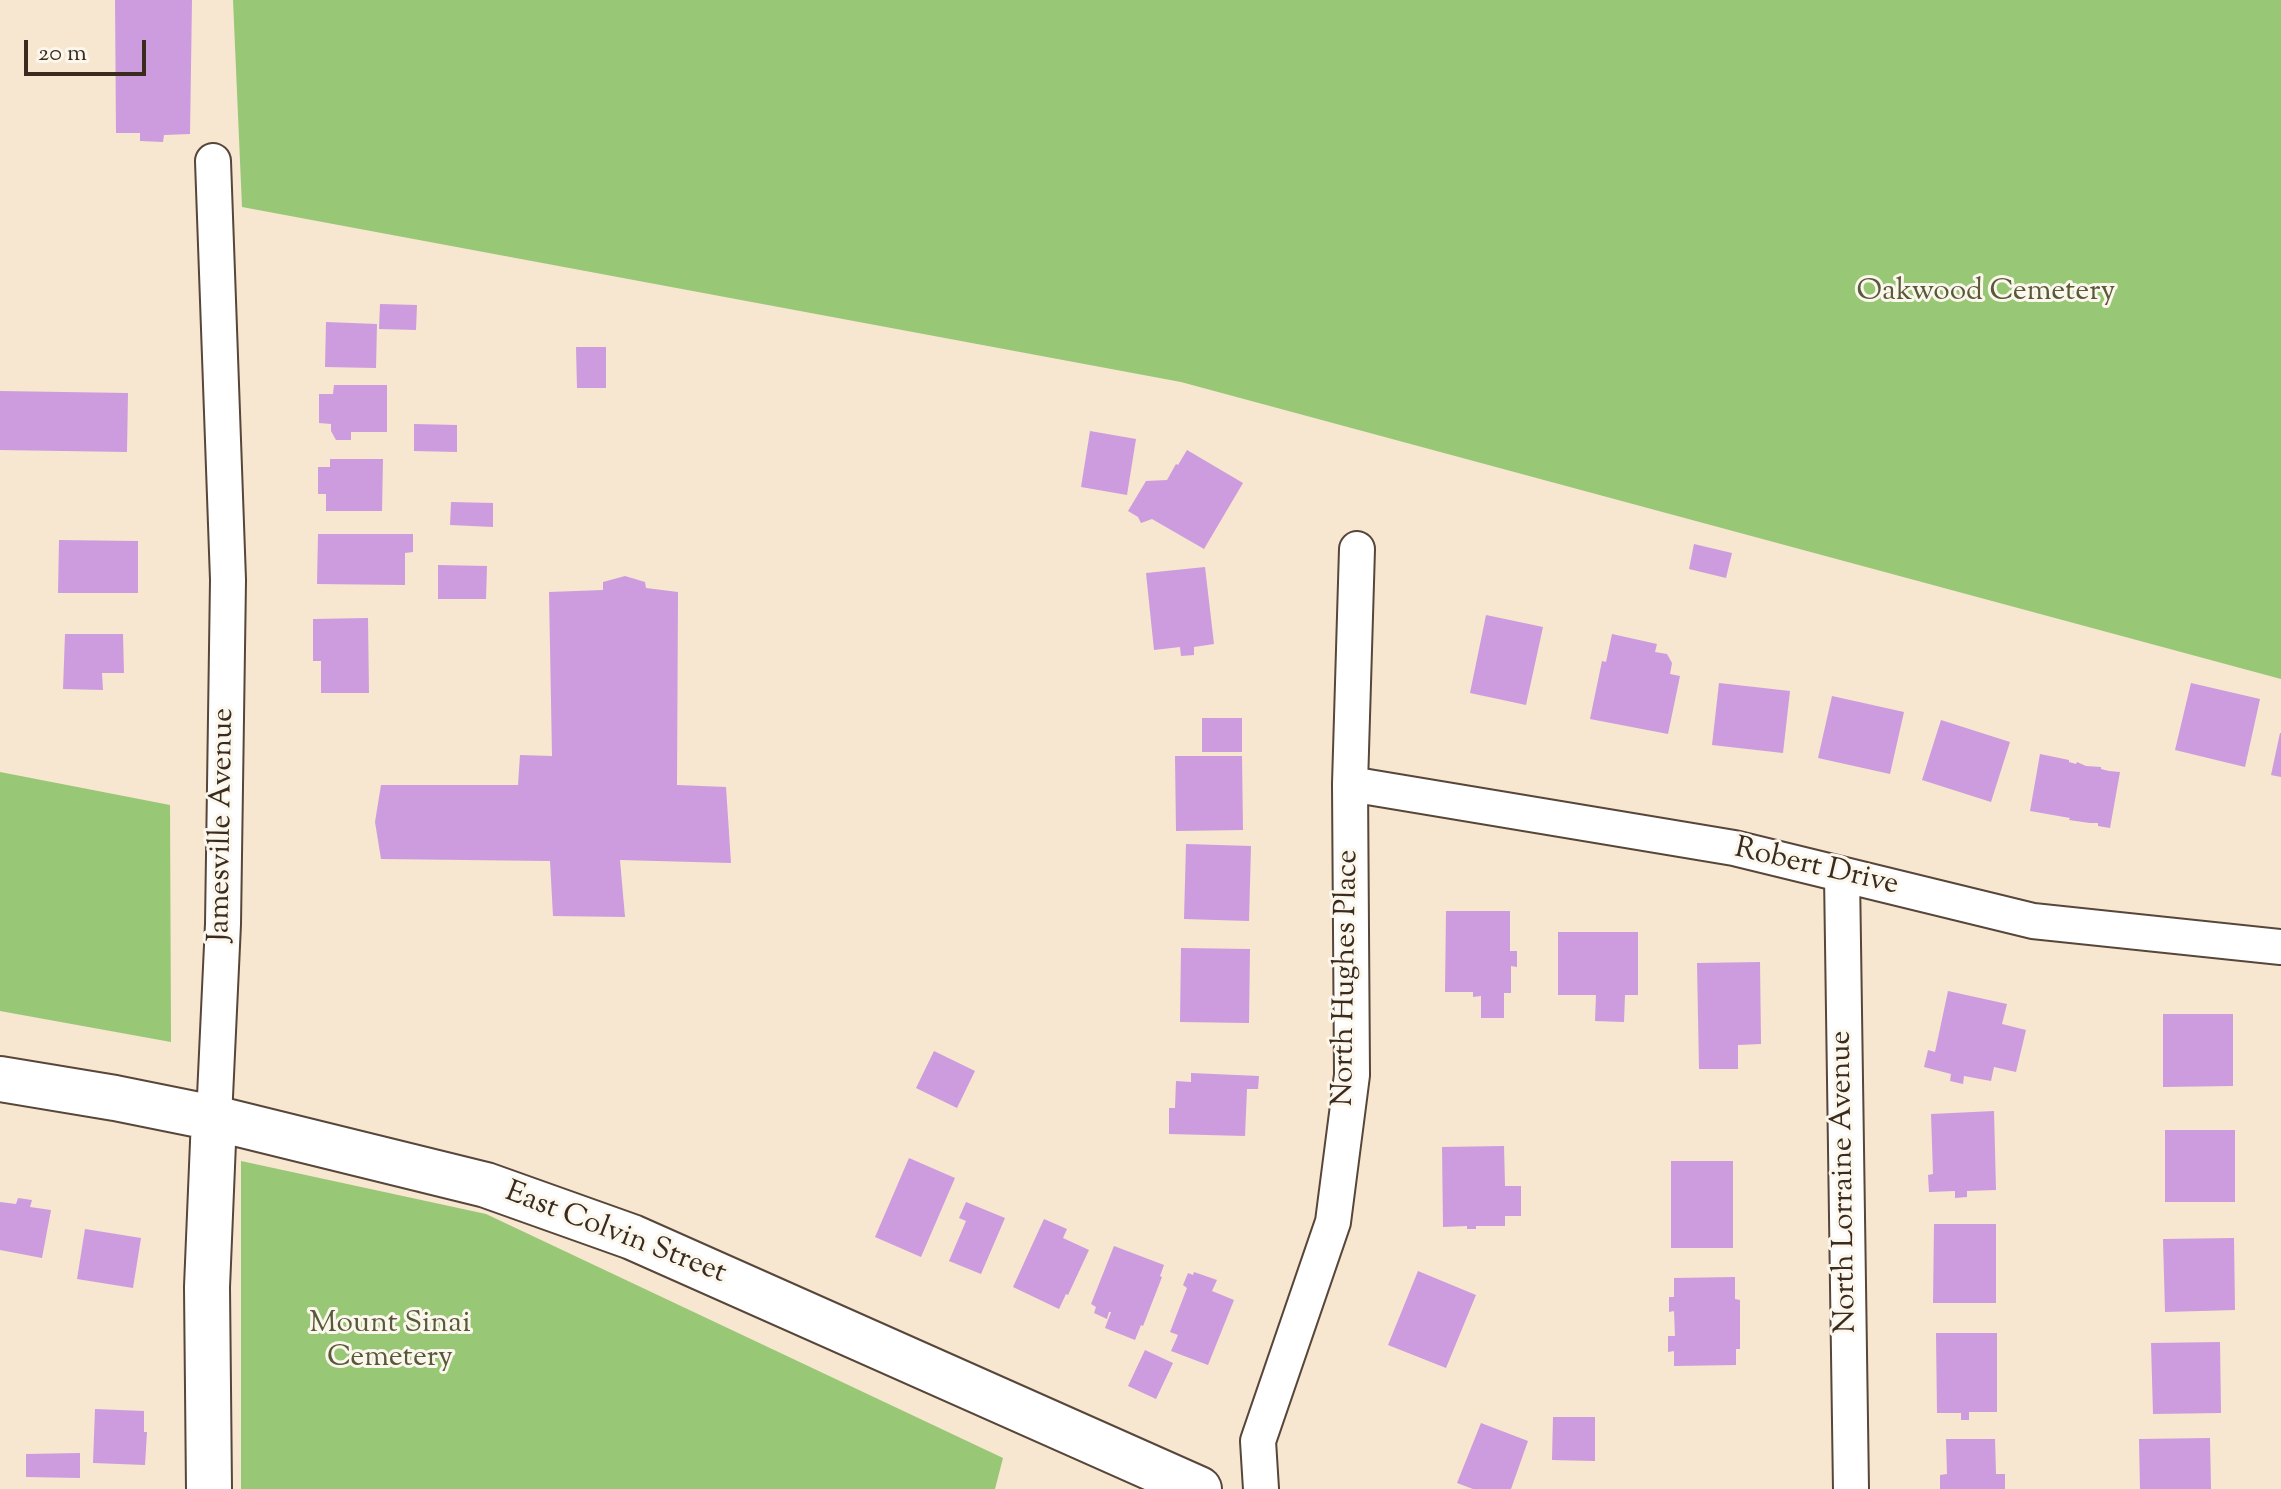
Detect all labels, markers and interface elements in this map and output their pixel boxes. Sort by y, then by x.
scale bar [28,24,150,74]
text: 20 m [38,37,87,71]
park label: Oakwood Cemetery [1856,276,2116,312]
street label: Jamesville Avenue [204,708,244,942]
street label: Robert Drive [1730,833,1902,905]
street label: North Hughes Place [1328,849,1368,1107]
street label: North Lorraine Avenue [1825,1030,1867,1334]
street label: East Colvin Street [499,1176,731,1294]
park label: Mount Sinai Cemetery [309,1308,471,1378]

